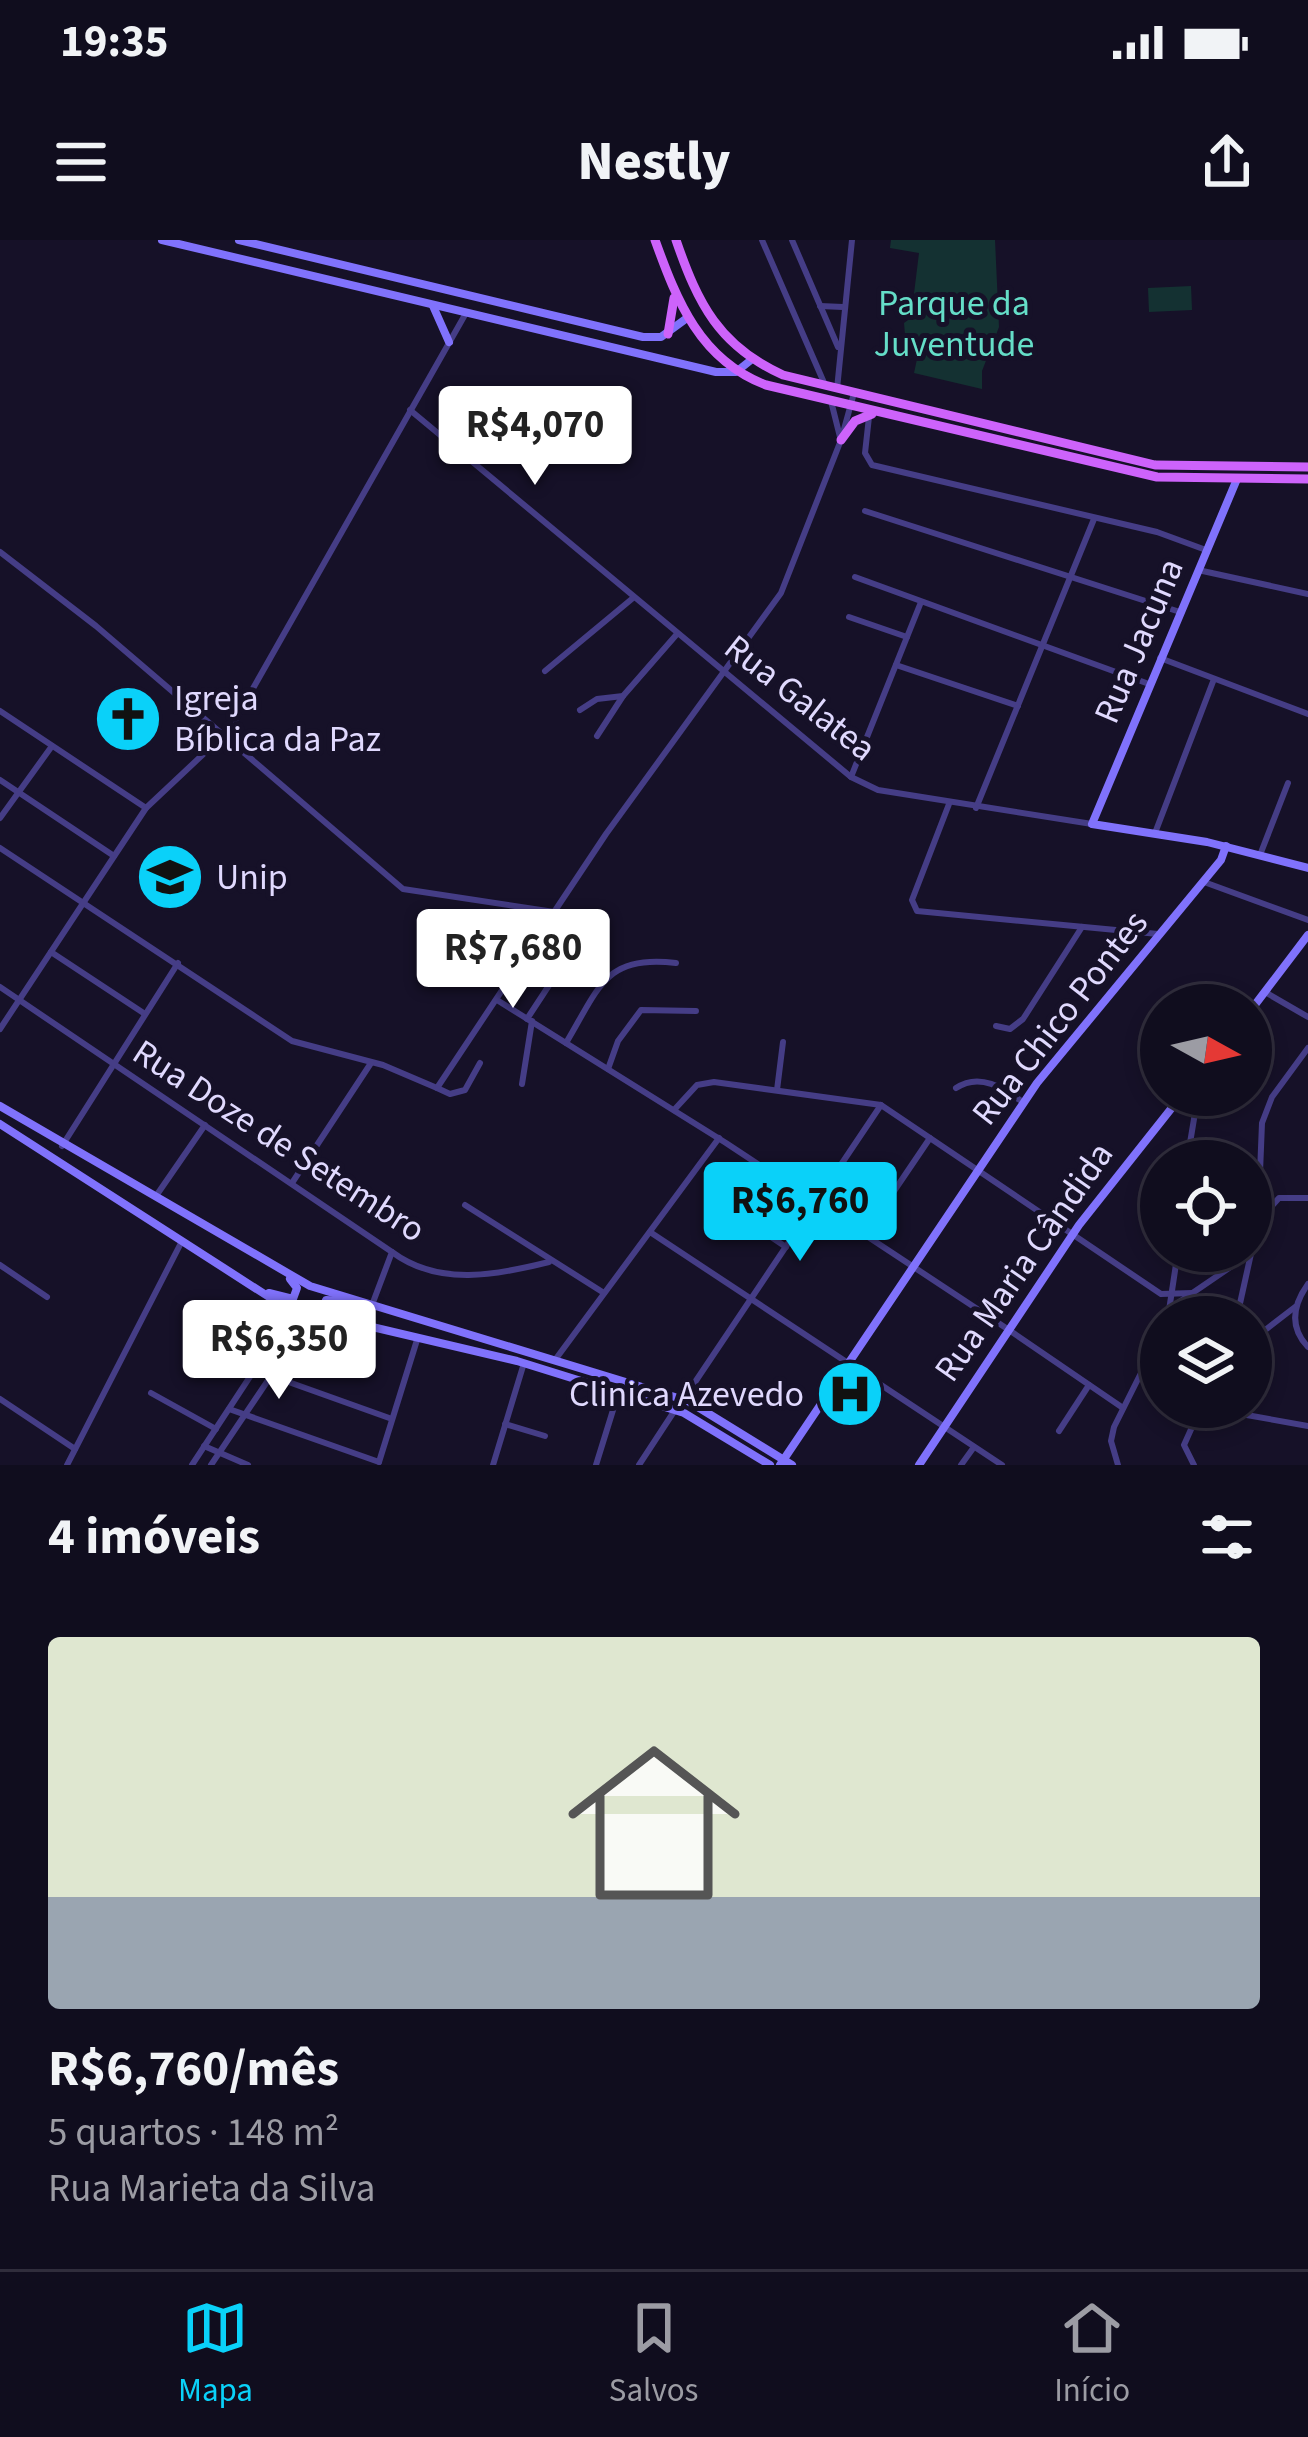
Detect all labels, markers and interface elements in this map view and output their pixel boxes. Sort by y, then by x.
text: 19:35 [60,10,169,74]
text: Nestly [578,124,730,201]
icon: menu [48,129,114,195]
icon: share [1194,129,1260,195]
park label: Parque da Juventude [874,278,1034,370]
pin: R$4,070 [424,386,646,488]
text: R$4,070 [466,397,604,453]
street label: Rua Jacuna [1081,551,1197,731]
street label: Rua Galatea [713,623,887,773]
place label: Igreja Bíblica da Paz [174,673,381,765]
church icon: Igreja Bíblica da Paz [93,684,163,754]
school or university icon: Unip [135,842,205,912]
place label: Unip [216,852,288,903]
street label: Rua Chico Pontes [960,900,1160,1136]
pin: R$7,680 [402,909,624,1011]
text: R$7,680 [444,920,582,976]
north arrow [1140,984,1272,1116]
map controls [1140,984,1272,1428]
street label: Rua Doze de Setembro [123,1027,435,1255]
street label: Rua Maria Cândida [922,1132,1126,1392]
button: locate [1140,1140,1272,1272]
pin: R$6,760 [689,1162,911,1264]
text: R$6,760 [731,1173,869,1229]
button: layers [1140,1296,1272,1428]
pin: R$6,350 [168,1300,390,1402]
text: R$6,350 [210,1311,348,1367]
hospital icon: Clinica Azevedo [815,1359,885,1429]
place label: Clinica Azevedo [569,1369,804,1420]
text: 4 imóveis [48,1501,260,1573]
icon: filters [1194,1504,1260,1570]
icon: home [546,1715,762,1931]
text: R$6,760/mês [48,2033,339,2105]
text: 5 quartos · 148 m² [48,2105,339,2161]
text: Rua Marieta da Silva [48,2161,375,2217]
tab: Mapa [178,2295,253,2414]
tab: Salvos [609,2295,698,2414]
tab: Início [1054,2295,1130,2414]

